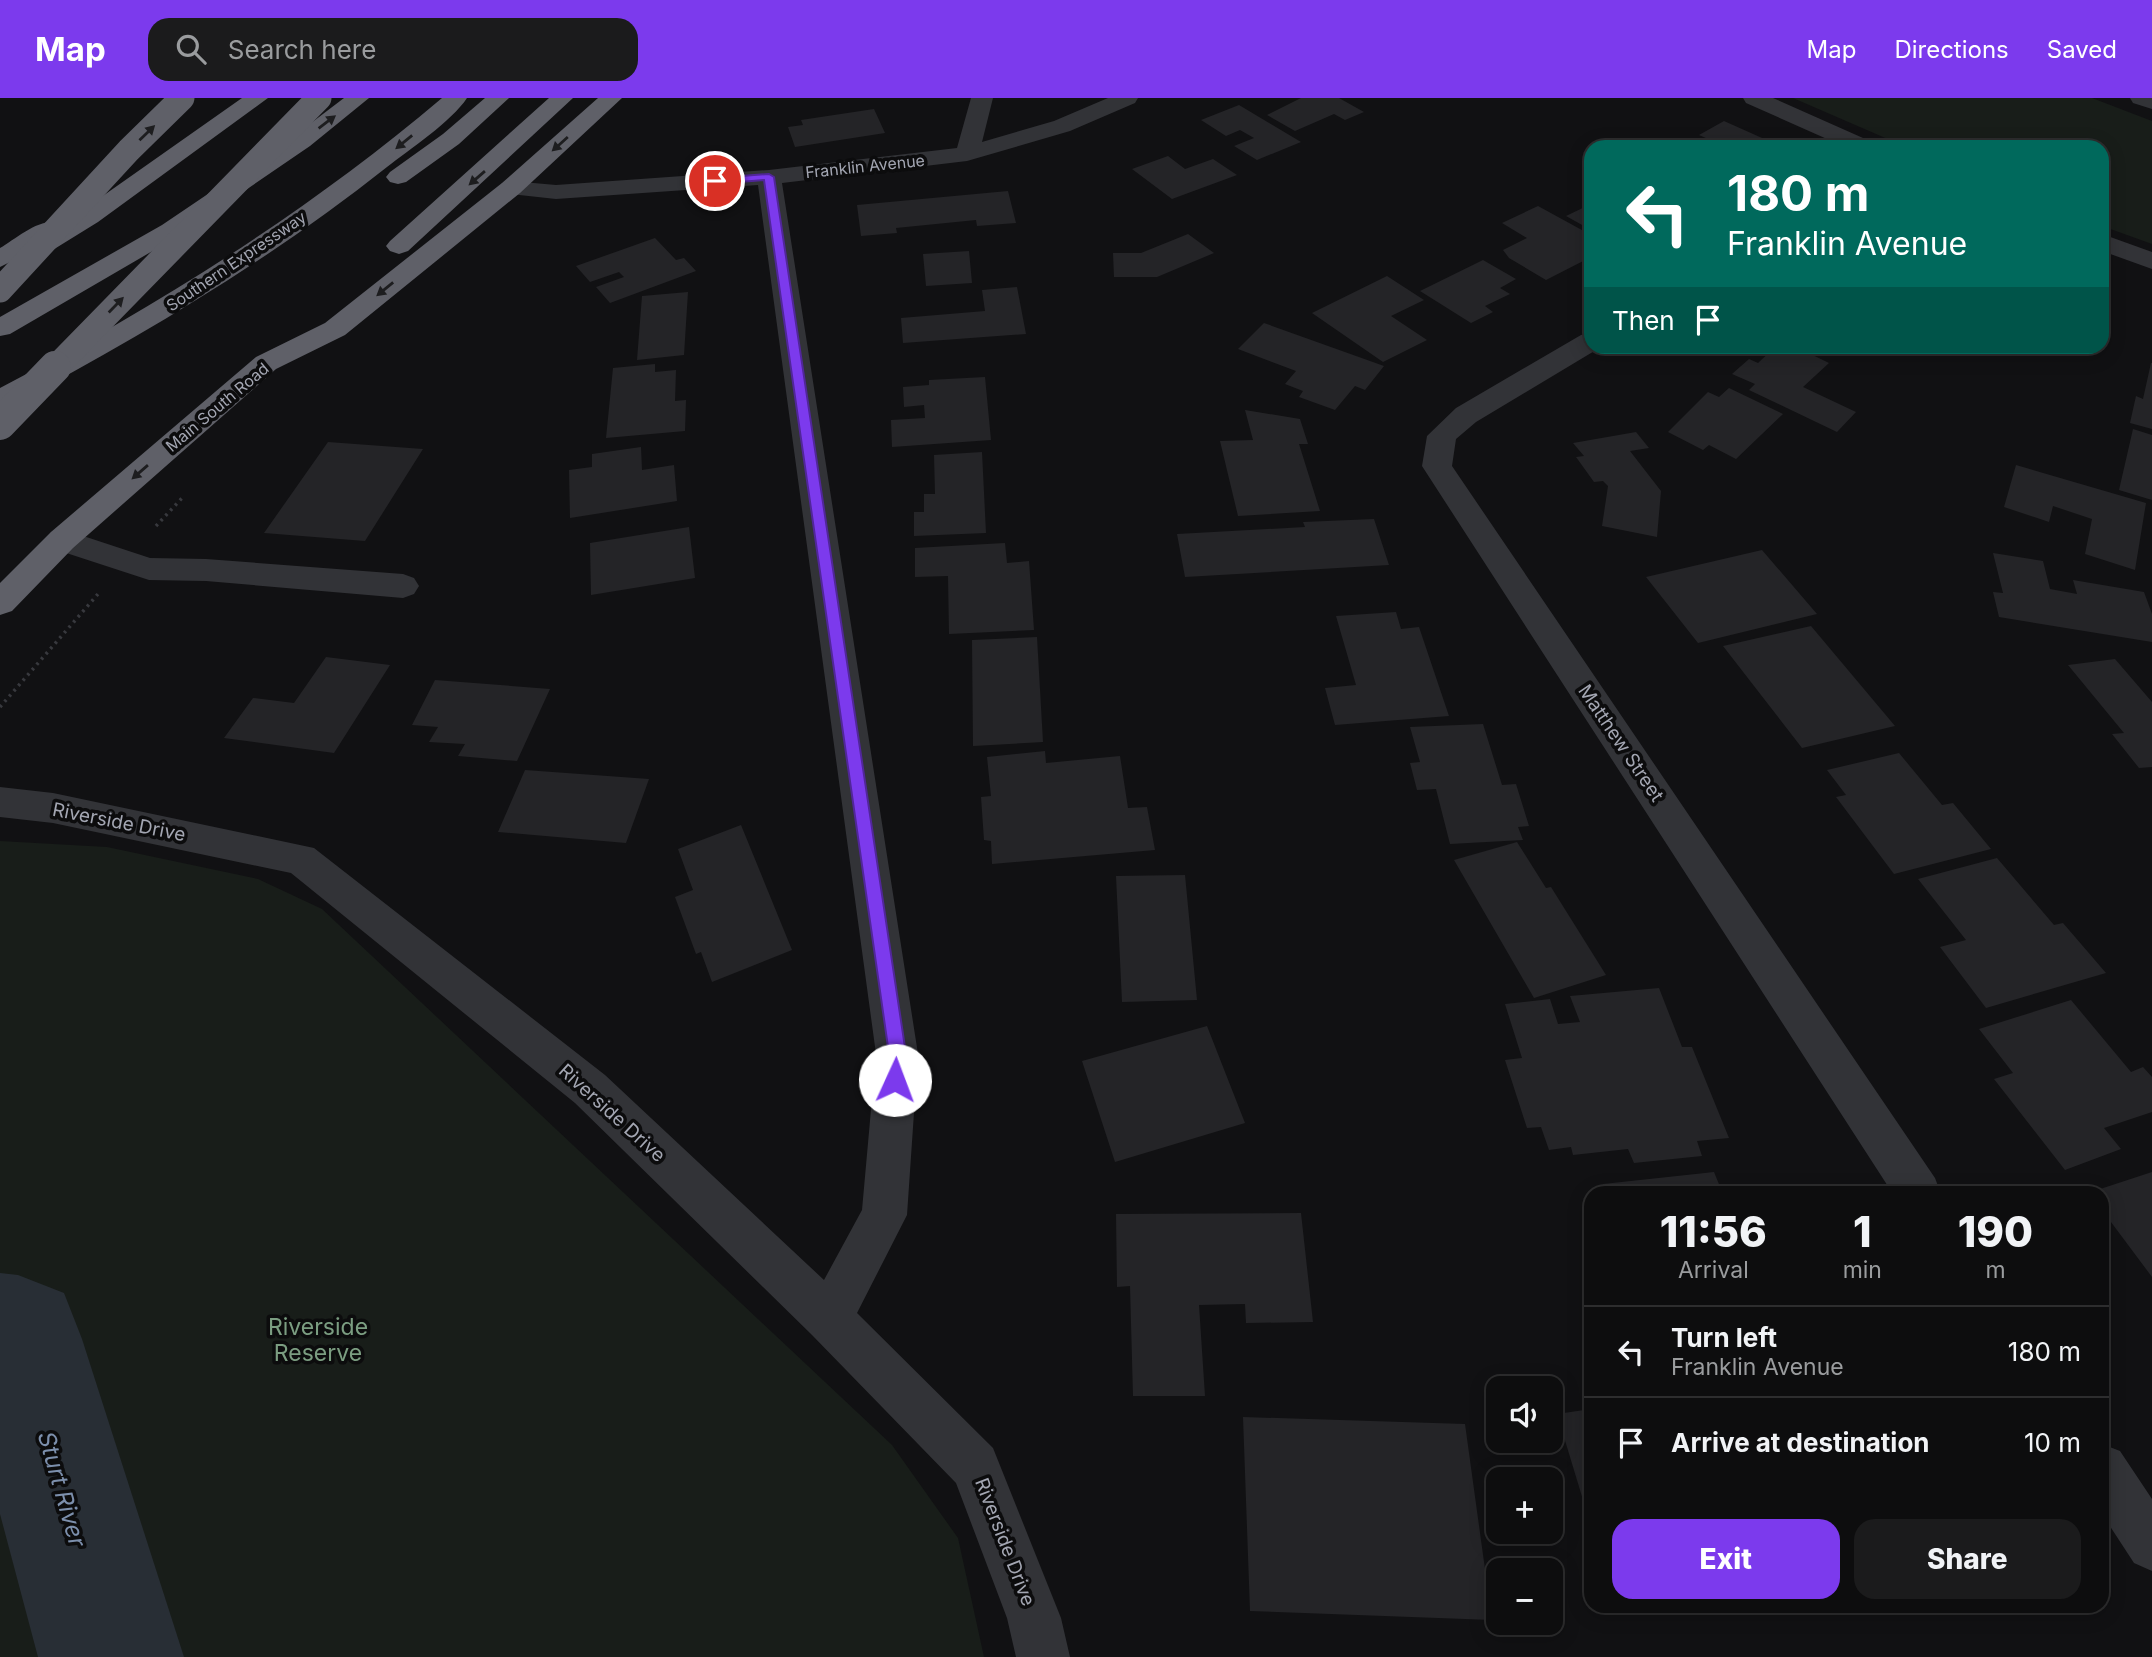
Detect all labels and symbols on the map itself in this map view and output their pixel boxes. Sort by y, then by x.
one-way arrow [318,115,336,129]
one-way arrow [138,125,155,141]
one-way arrow [395,134,413,149]
one-way arrow [551,136,569,152]
street label: Franklin Avenue [804,150,926,182]
pin [685,151,745,211]
one-way arrow [468,170,485,185]
street label: Southern Expressway [162,207,310,315]
one-way arrow [376,281,394,296]
one-way arrow [108,297,124,314]
street label: Main South Road [161,358,273,456]
one-way arrow [132,464,149,479]
street label: Matthew Street [1573,680,1669,806]
street label: Riverside Drive [50,798,188,846]
position arrow [858,1043,932,1117]
street label: Riverside Drive [554,1059,670,1167]
park label: Riverside Reserve [268,1313,368,1367]
water label: Sturt River [32,1428,93,1551]
street label: Riverside Drive [970,1475,1040,1609]

